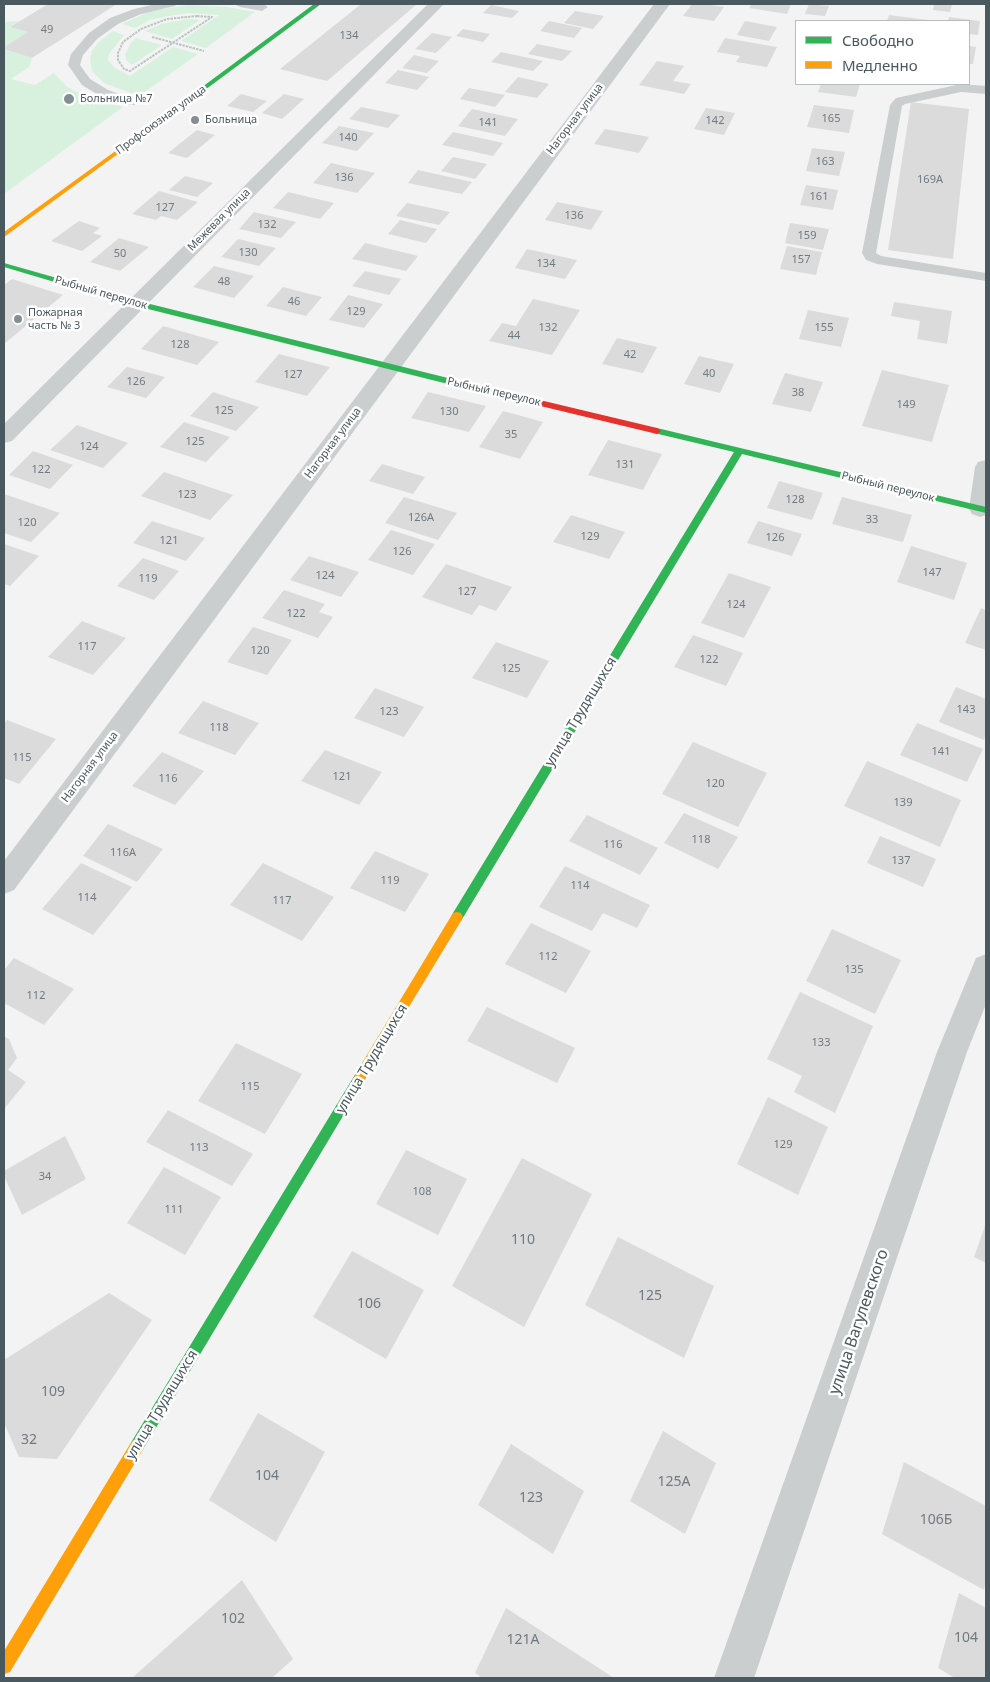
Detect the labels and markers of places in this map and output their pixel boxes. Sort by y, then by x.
marker: Больница №7 [62,92,76,106]
place label: Больница №7 [80,92,153,106]
place label: Больница [205,113,257,127]
marker: Больница [189,114,201,126]
place label: Пожарная часть № 3 [28,306,83,332]
marker: Пожарная часть № 3 [12,313,24,325]

